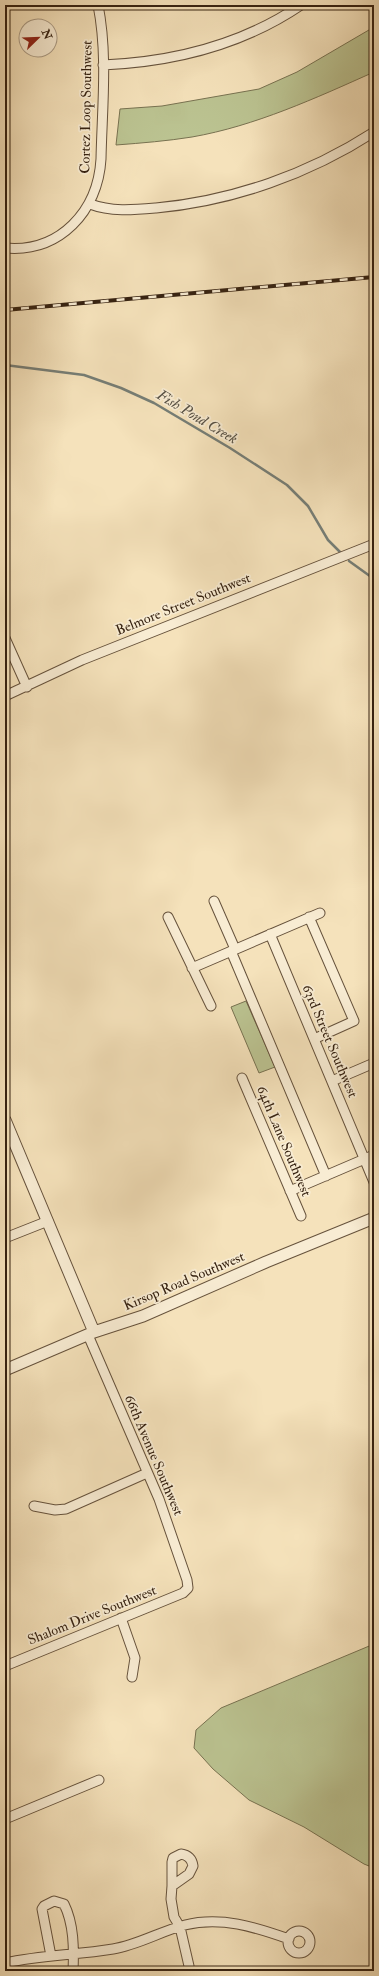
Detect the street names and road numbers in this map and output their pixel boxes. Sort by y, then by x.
street label: Cortez Loop Southwest [76,40,97,174]
street label: Belmore Street Southwest [113,569,253,639]
street label: 63rd Street Southwest [298,982,362,1101]
street label: 64th Lane Southwest [253,1083,315,1199]
street label: Kirsop Road Southwest [121,1248,248,1315]
street label: 66th Avenue Southwest [121,1392,187,1518]
street label: Shalom Drive Southwest [25,1581,159,1649]

